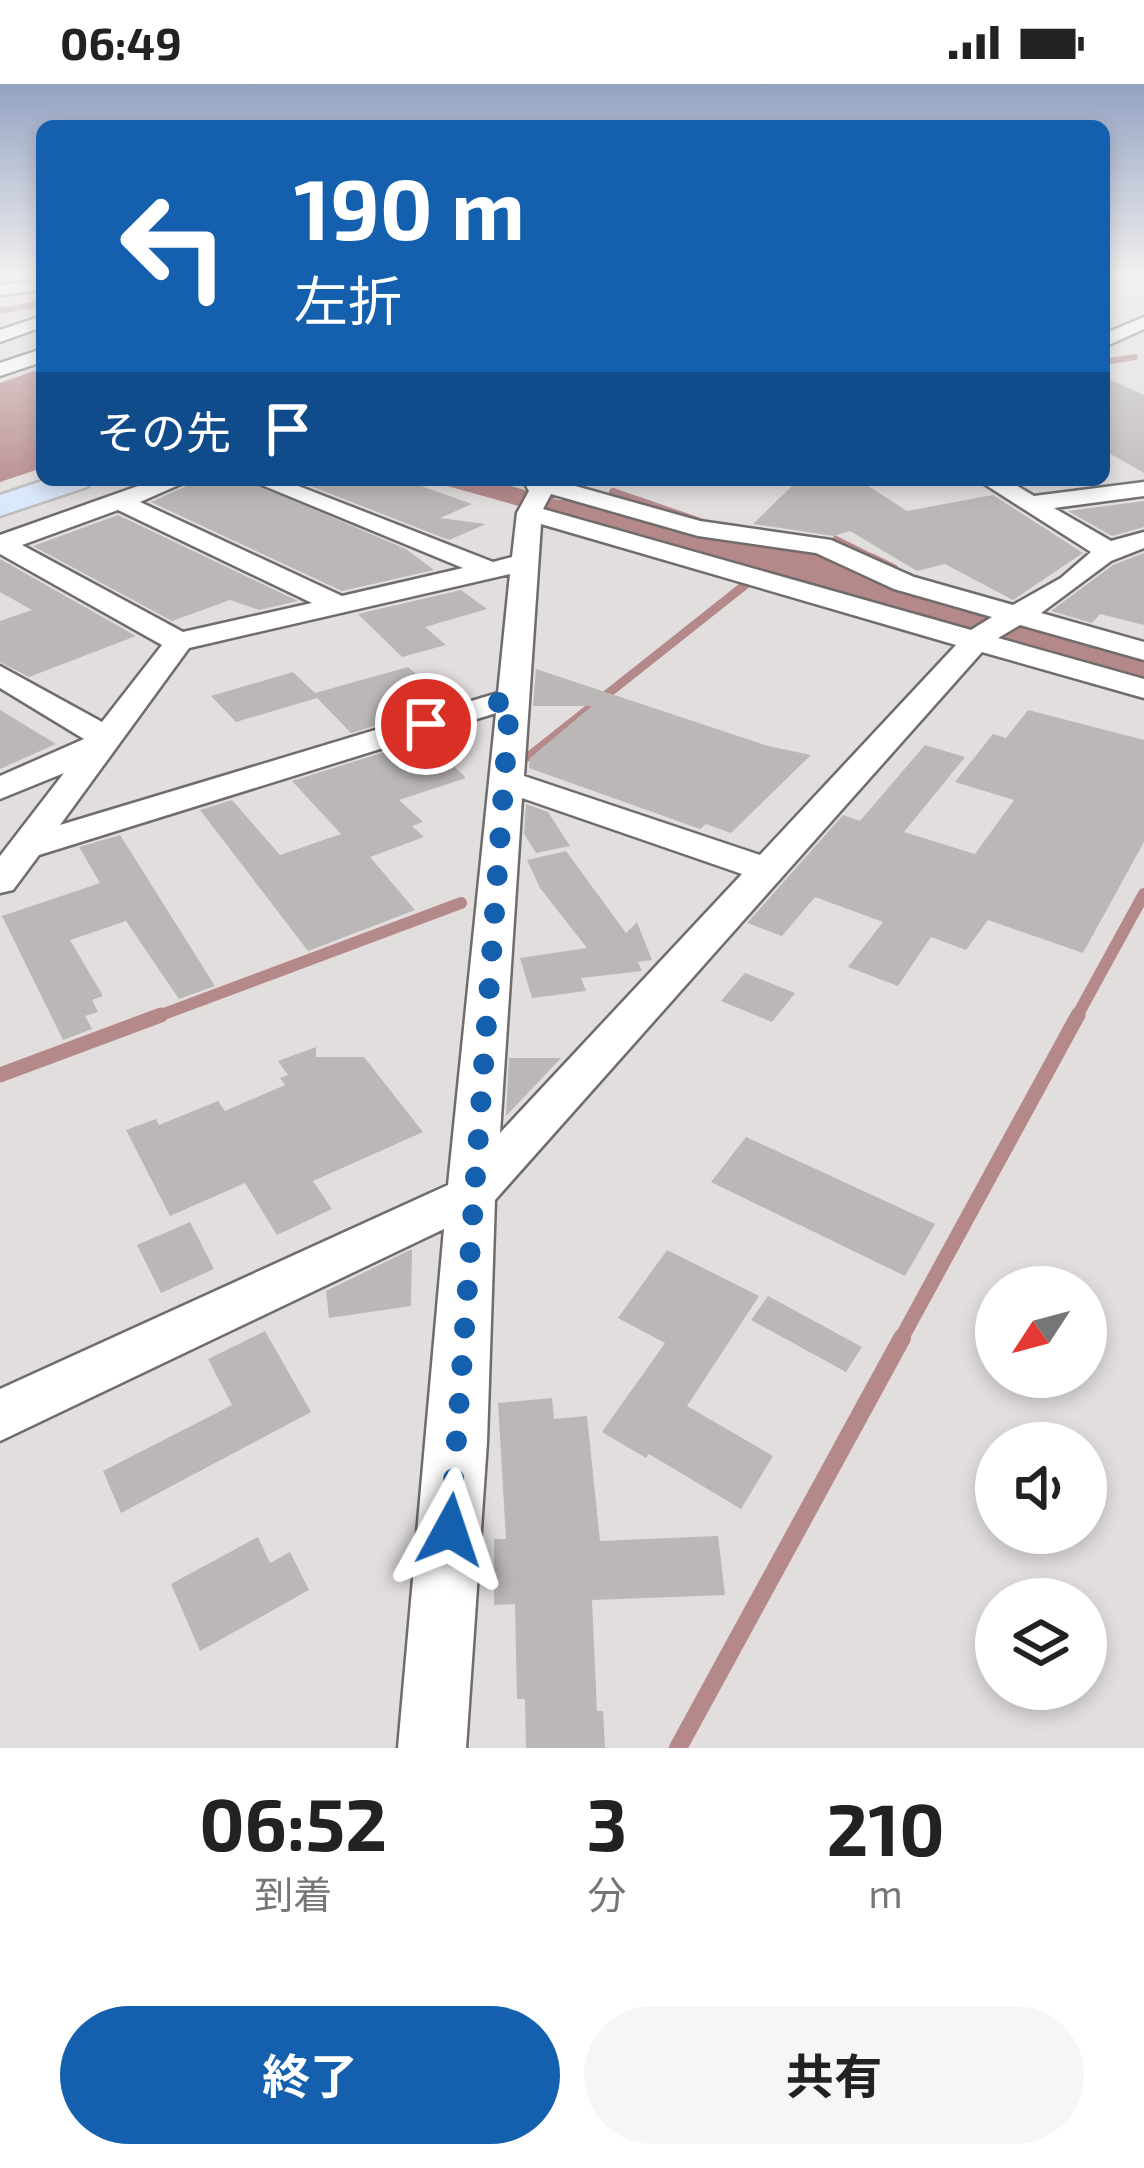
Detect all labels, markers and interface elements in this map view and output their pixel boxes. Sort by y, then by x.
text: 06:49 [60,15,182,69]
text: 190 m [294,156,525,257]
icon: left [96,168,252,324]
text: 左折 [294,267,402,332]
icon: arrive [255,396,321,462]
text: その先 [96,404,231,458]
pin [375,673,477,775]
icon: arrive [393,691,459,757]
north arrow [975,1266,1107,1398]
map controls [975,1266,1107,1710]
button: sound [975,1422,1107,1554]
position arrow [387,1467,513,1593]
button: layers [975,1578,1107,1710]
text: 06:52 [199,1779,387,1865]
text: 3 [586,1779,627,1865]
text: 210 [826,1784,945,1870]
text: m [868,1869,903,1916]
text: 到着 [254,1870,332,1917]
text: 分 [587,1870,626,1917]
button: 終了 [60,2006,560,2144]
button: 共有 [584,2006,1084,2144]

